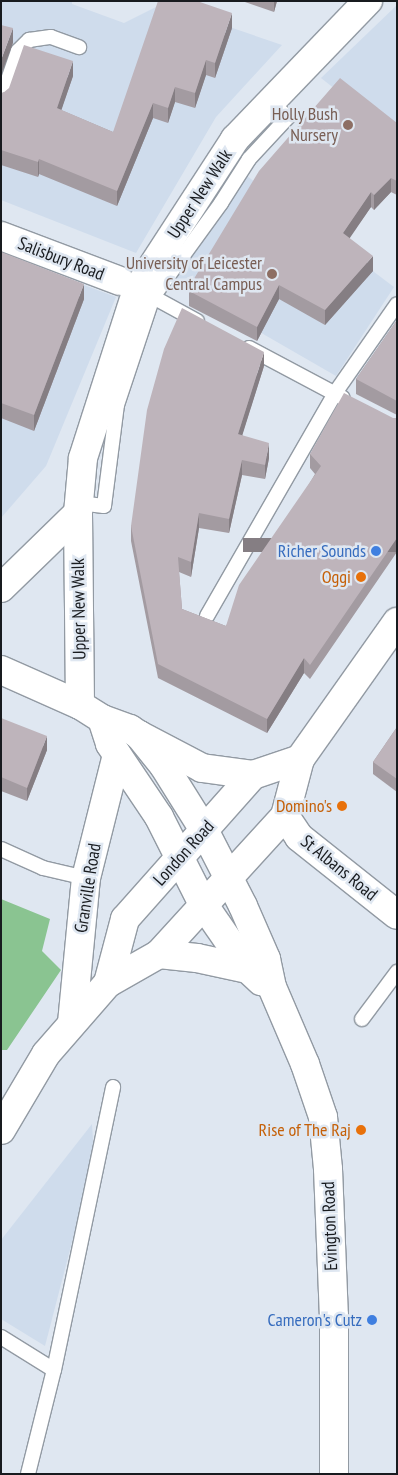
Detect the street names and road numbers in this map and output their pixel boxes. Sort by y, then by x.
street label: Upper New Walk [163,145,237,243]
street label: Salisbury Road [15,233,107,285]
street label: Upper New Walk [67,558,91,660]
street label: London Road [149,816,219,890]
street label: St Albans Road [296,830,382,906]
street label: Granville Road [70,842,106,934]
street label: Evington Road [318,1181,342,1271]

